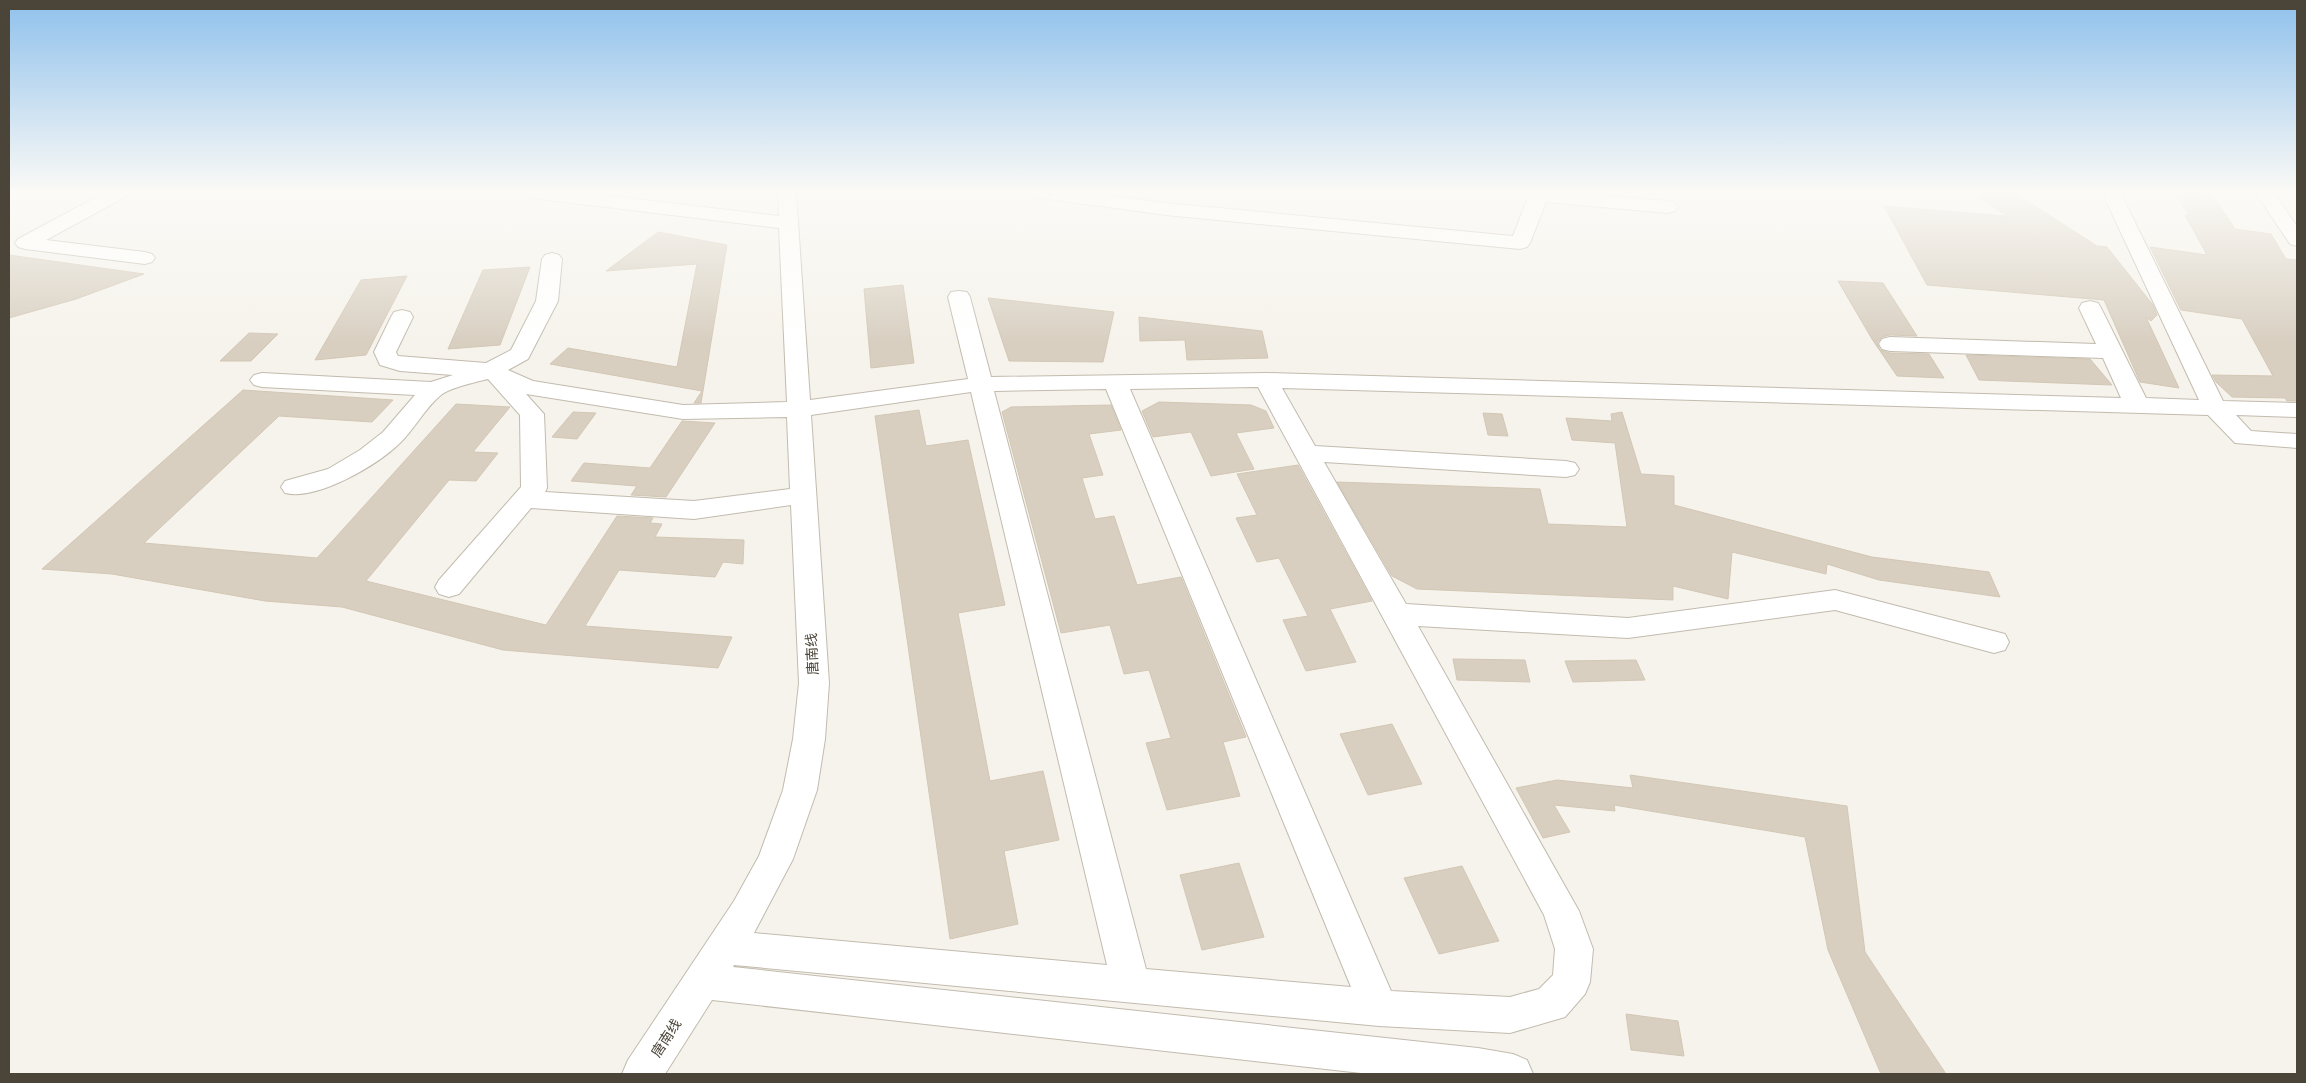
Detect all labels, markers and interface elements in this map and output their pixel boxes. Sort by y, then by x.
street label: 唐南线 [803,633,822,675]
street label: 唐南线 [648,1016,685,1061]

